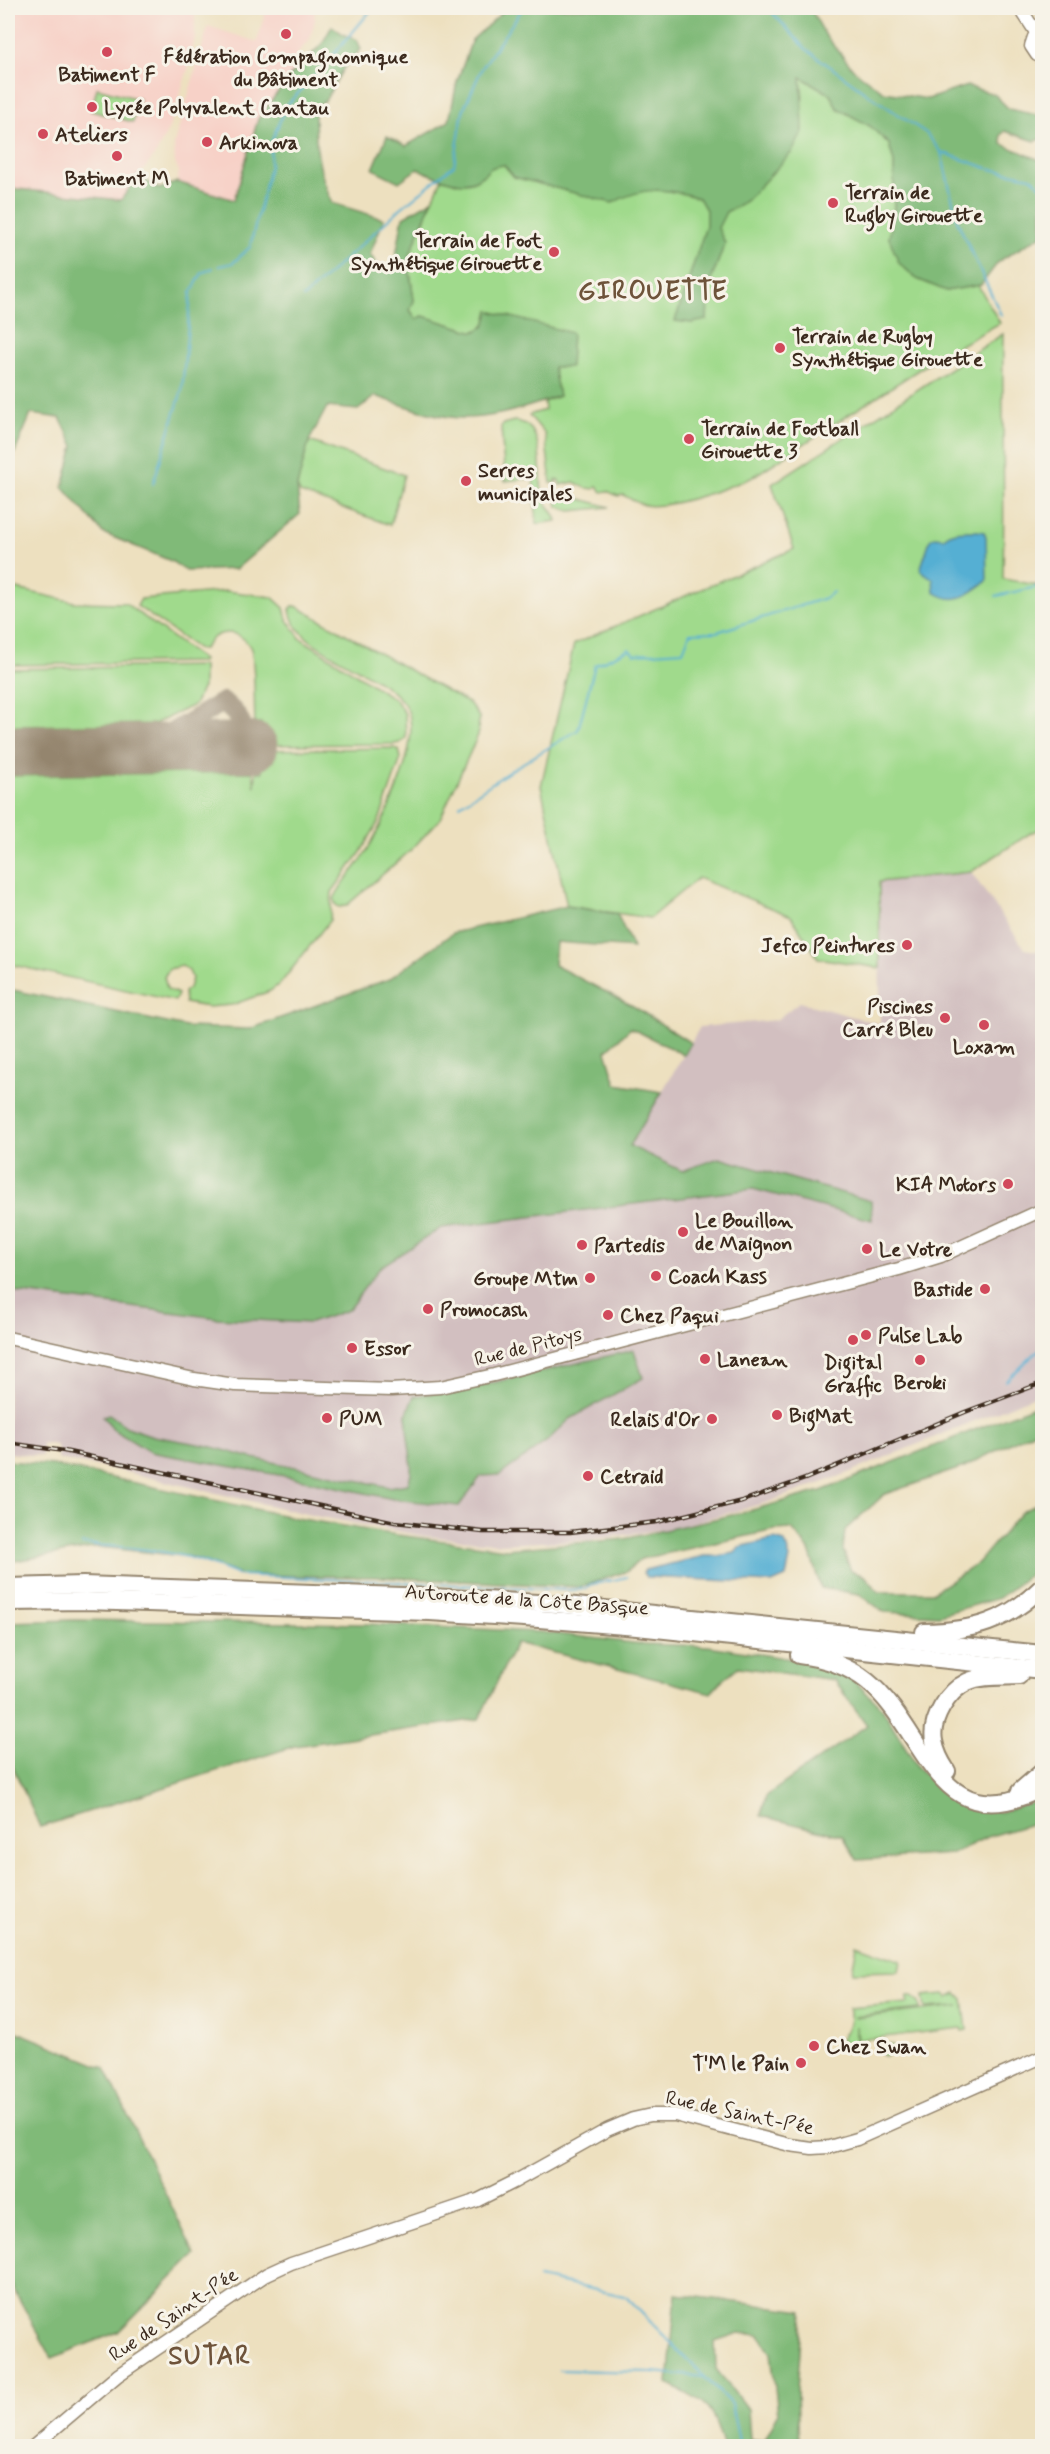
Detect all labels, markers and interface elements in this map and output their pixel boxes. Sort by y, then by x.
marker: Fédération Compagnonnique du Bâtiment [279,27,293,41]
place label: Fédération Compagnonnique du Bâtiment [164,44,409,94]
marker: Batiment F [100,45,114,59]
place label: Batiment F [58,62,156,89]
place label: Lycée Polyvalent Cantau [104,95,329,122]
marker: Lycée Polyvalent Cantau [85,100,99,114]
place label: Ateliers [55,122,128,149]
marker: Ateliers [36,127,50,141]
place label: Arkinova [219,130,298,157]
marker: Arkinova [200,135,214,149]
marker: Batiment M [110,149,124,163]
place label: Batiment M [65,166,169,193]
place label: Terrain de Rugby Girouette [845,180,983,232]
marker: Terrain de Rugby Girouette [826,196,840,210]
place label: Terrain de Foot Synthétique Girouette [351,228,543,278]
marker: Terrain de Foot Synthétique Girouette [547,245,561,259]
district label: GIROUETTE [578,275,728,309]
place label: Terrain de Rugby Synthétique Girouette [792,324,983,374]
marker: Terrain de Rugby Synthétique Girouette [773,341,787,355]
place label: Terrain de Football Girouette 3 [701,416,859,466]
marker: Terrain de Football Girouette 3 [682,432,696,446]
place label: Serres municipales [478,458,573,508]
marker: Serres municipales [459,474,473,488]
place label: Jefco Peintures [761,933,895,960]
marker: Jefco Peintures [900,938,914,952]
place label: Piscines Carré Bleu [842,994,933,1044]
marker: Piscines Carré Bleu [938,1011,952,1025]
marker: Loxam [977,1018,991,1032]
place label: Loxam [953,1034,1016,1061]
place label: KIA Motors [896,1172,996,1199]
marker: KIA Motors [1001,1177,1015,1191]
place label: Le Bouillon de Maignon [695,1208,793,1260]
marker: Le Bouillon de Maignon [676,1225,690,1239]
place label: Partedis [594,1233,665,1260]
place label: Le Votre [879,1237,953,1264]
marker: Partedis [575,1238,589,1252]
marker: Le Votre [860,1242,874,1256]
place label: Coach Kass [668,1264,767,1291]
place label: Groupe Mtm [473,1266,578,1293]
marker: Coach Kass [649,1269,663,1283]
marker: Groupe Mtm [583,1271,597,1285]
place label: Bastide [914,1277,973,1304]
marker: Bastide [978,1282,992,1296]
place label: Promocash [440,1297,528,1324]
marker: Promocash [421,1302,435,1316]
place label: Chez Paqui [620,1303,719,1330]
marker: Chez Paqui [601,1308,615,1322]
street label: Rue de Pitoys [472,1321,585,1374]
place label: Pulse Lab [878,1323,962,1350]
marker: Pulse Lab [859,1328,873,1342]
marker: Digital Graffic [846,1333,860,1347]
place label: Essor [364,1336,412,1363]
marker: Essor [345,1341,359,1355]
place label: Lanean [717,1347,788,1374]
place label: Digital Graffic [824,1350,882,1400]
marker: Lanean [698,1352,712,1366]
marker: Beroki [913,1353,927,1367]
place label: Beroki [894,1370,947,1397]
place label: BigMat [789,1403,854,1432]
place label: PUM [339,1406,383,1433]
place label: Relais d'Or [611,1407,701,1434]
marker: BigMat [770,1408,784,1422]
marker: PUM [320,1411,334,1425]
marker: Relais d'Or [705,1412,719,1426]
place label: Cetraid [600,1464,663,1491]
marker: Cetraid [581,1469,595,1483]
street label: Autoroute de la Côte Basque [404,1579,650,1622]
place label: Chez Swan [826,2034,926,2061]
marker: Chez Swan [807,2039,821,2053]
place label: T'M le Pain [692,2051,789,2078]
marker: T'M le Pain [794,2056,808,2070]
street label: Rue de Saint-Pée [663,2085,816,2142]
street label: Rue de Saint-Pée [104,2262,244,2369]
district label: SUTAR [168,2340,252,2374]

